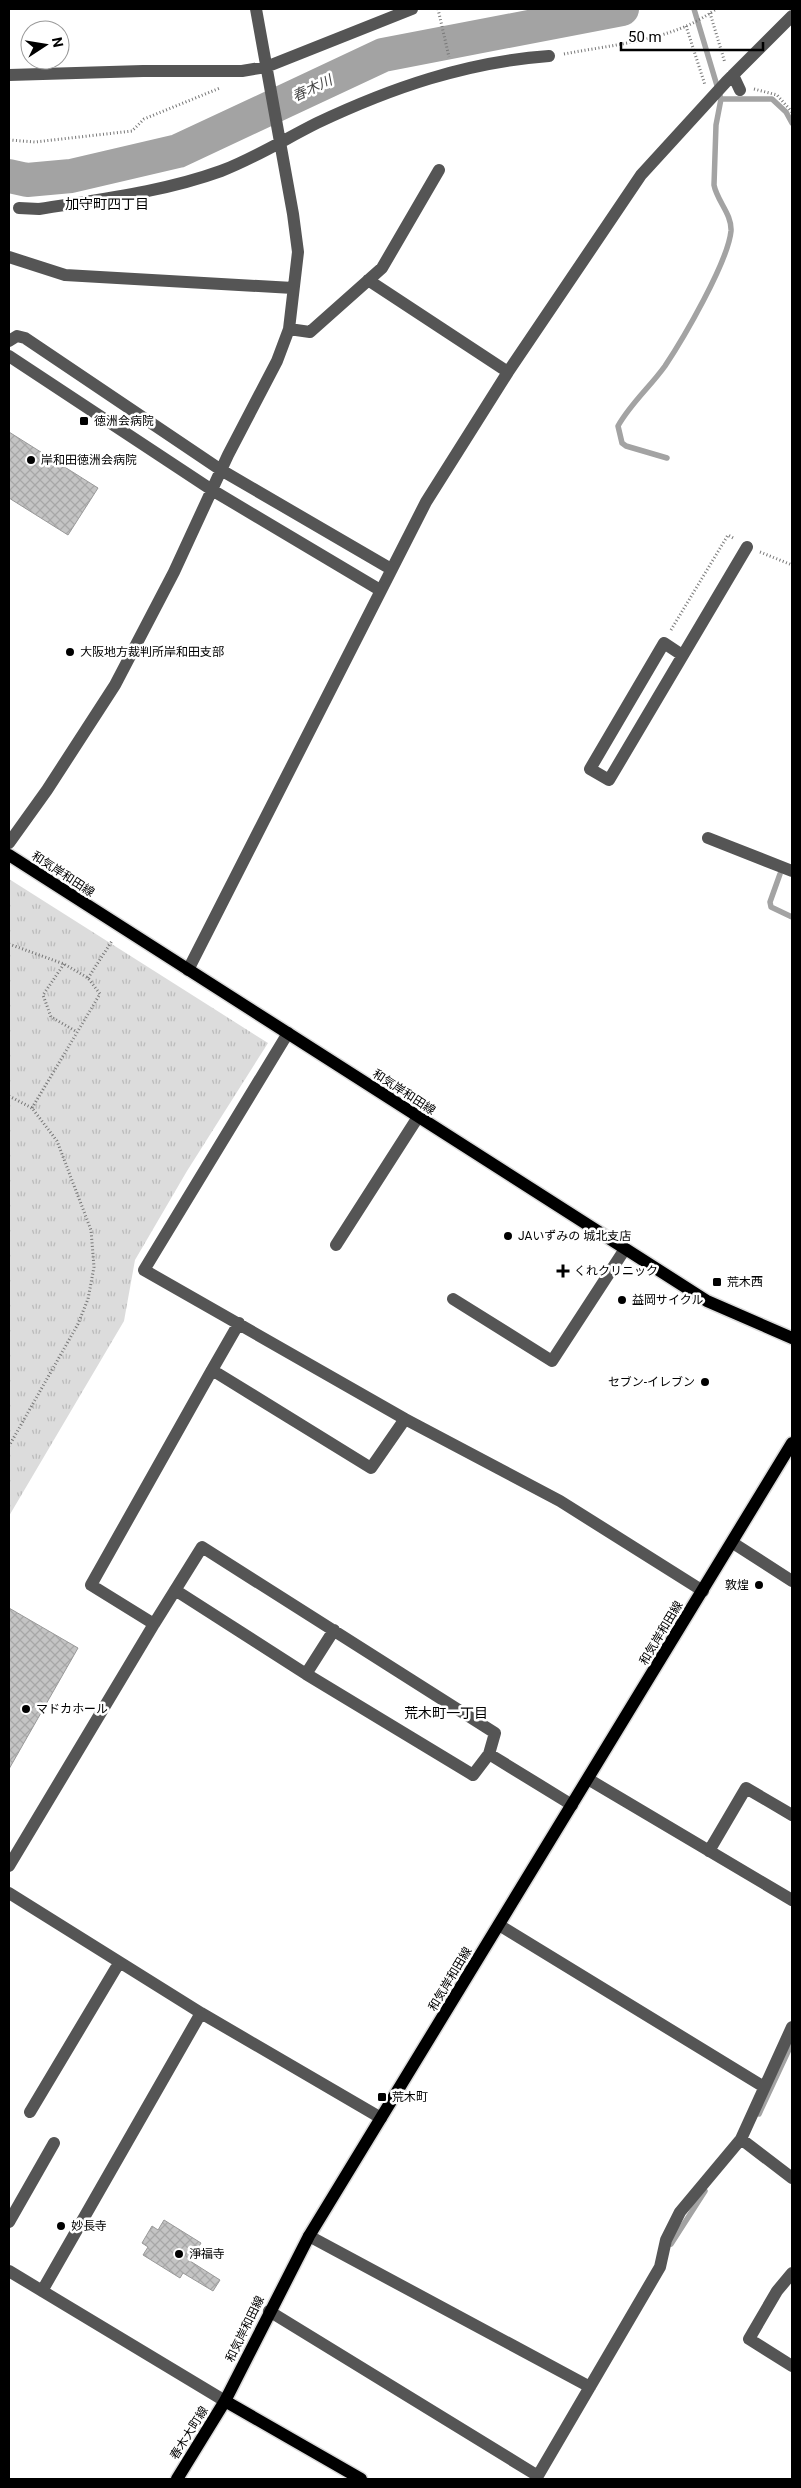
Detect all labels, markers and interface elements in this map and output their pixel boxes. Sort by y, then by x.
north arrow [20,20,70,70]
scale bar [621,20,764,52]
text: 50 m [628,28,662,46]
text: N [49,36,67,49]
water label: 春木川 [290,71,336,104]
district label: 加守町四丁目 [65,196,149,212]
place label: 徳洲会病院 [94,414,154,428]
marker: 徳洲会病院 [78,415,90,427]
place label: 岸和田徳洲会病院 [41,453,137,467]
marker: 岸和田徳洲会病院 [25,454,37,466]
place label: 大阪地方裁判所岸和田支部 [80,645,224,659]
marker: 大阪地方裁判所岸和田支部 [64,646,76,658]
street label: 和気岸和田線 [29,849,97,899]
street label: 和気岸和田線 [370,1067,438,1117]
place label: JAいずみの 城北支店 [518,1229,631,1243]
marker: JAいずみの 城北支店 [502,1230,514,1242]
marker: くれクリニック [556,1264,570,1278]
place label: くれクリニック [574,1264,658,1278]
place label: 荒木西 [727,1275,763,1289]
marker: 荒木西 [711,1276,723,1288]
place label: 益岡サイクル [632,1293,703,1307]
marker: 益岡サイクル [616,1294,628,1306]
place label: セブン-イレブン [608,1375,695,1389]
marker: セブン-イレブン [699,1376,711,1388]
place label: 敦煌 [725,1578,749,1592]
marker: 敦煌 [753,1579,765,1591]
street label: 和気岸和田線 [636,1599,686,1667]
place label: マドカホール [36,1702,108,1716]
marker: マドカホール [20,1703,32,1715]
district label: 荒木町一丁目 [404,1705,488,1721]
street label: 和気岸和田線 [425,1945,475,2013]
place label: 荒木町 [392,2090,428,2104]
marker: 荒木町 [376,2091,388,2103]
place label: 妙長寺 [71,2219,107,2233]
marker: 妙長寺 [55,2220,67,2232]
place label: 淨福寺 [189,2247,225,2261]
marker: 淨福寺 [173,2248,185,2260]
street label: 和気岸和田線 [223,2294,267,2364]
street label: 春木大町線 [167,2404,211,2462]

